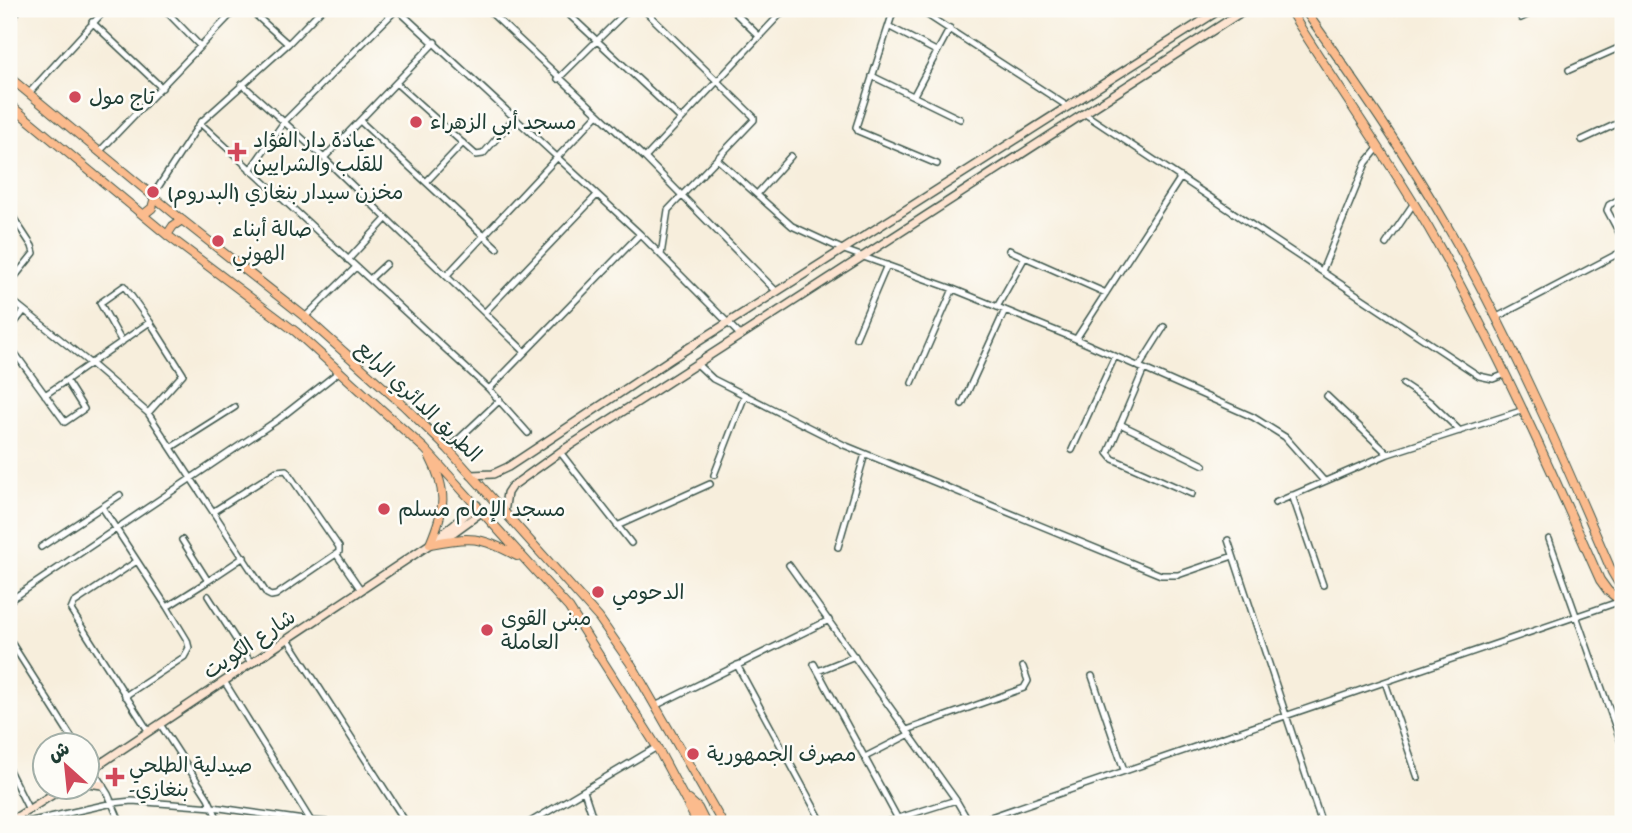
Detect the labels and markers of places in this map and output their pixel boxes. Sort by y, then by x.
place label: تاج مول [89,88,155,113]
marker: تاج مول [67,89,83,105]
place label: مسجد أبي الزهراء [430,110,577,141]
marker: مسجد أبي الزهراء [408,114,424,130]
place label: عيادة دار الفؤاد للقلب والشرايين [253,131,383,180]
marker: عيادة دار الفؤاد للقلب والشرايين [227,142,247,162]
place label: مخزن سيدار بنغازي (البدروم) [167,183,404,208]
marker: مخزن سيدار بنغازي (البدروم) [145,184,161,200]
place label: صالة أبناء الهوني [232,217,312,272]
marker: صالة أبناء الهوني [210,233,226,249]
place label: مسجد الإمام مسلم [398,500,565,525]
marker: مسجد الإمام مسلم [376,501,392,517]
place label: الدحومي [612,583,684,611]
marker: الدحومي [590,584,606,600]
place label: مبنى القوى العاملة [501,609,591,658]
marker: مبنى القوى العاملة [479,622,495,638]
place label: مصرف الجمهورية [707,745,856,770]
marker: مصرف الجمهورية [685,746,701,762]
place label: صيدلية الطلحي -بنغازي [129,756,252,805]
marker: صيدلية الطلحي -بنغازي [107,769,123,785]

